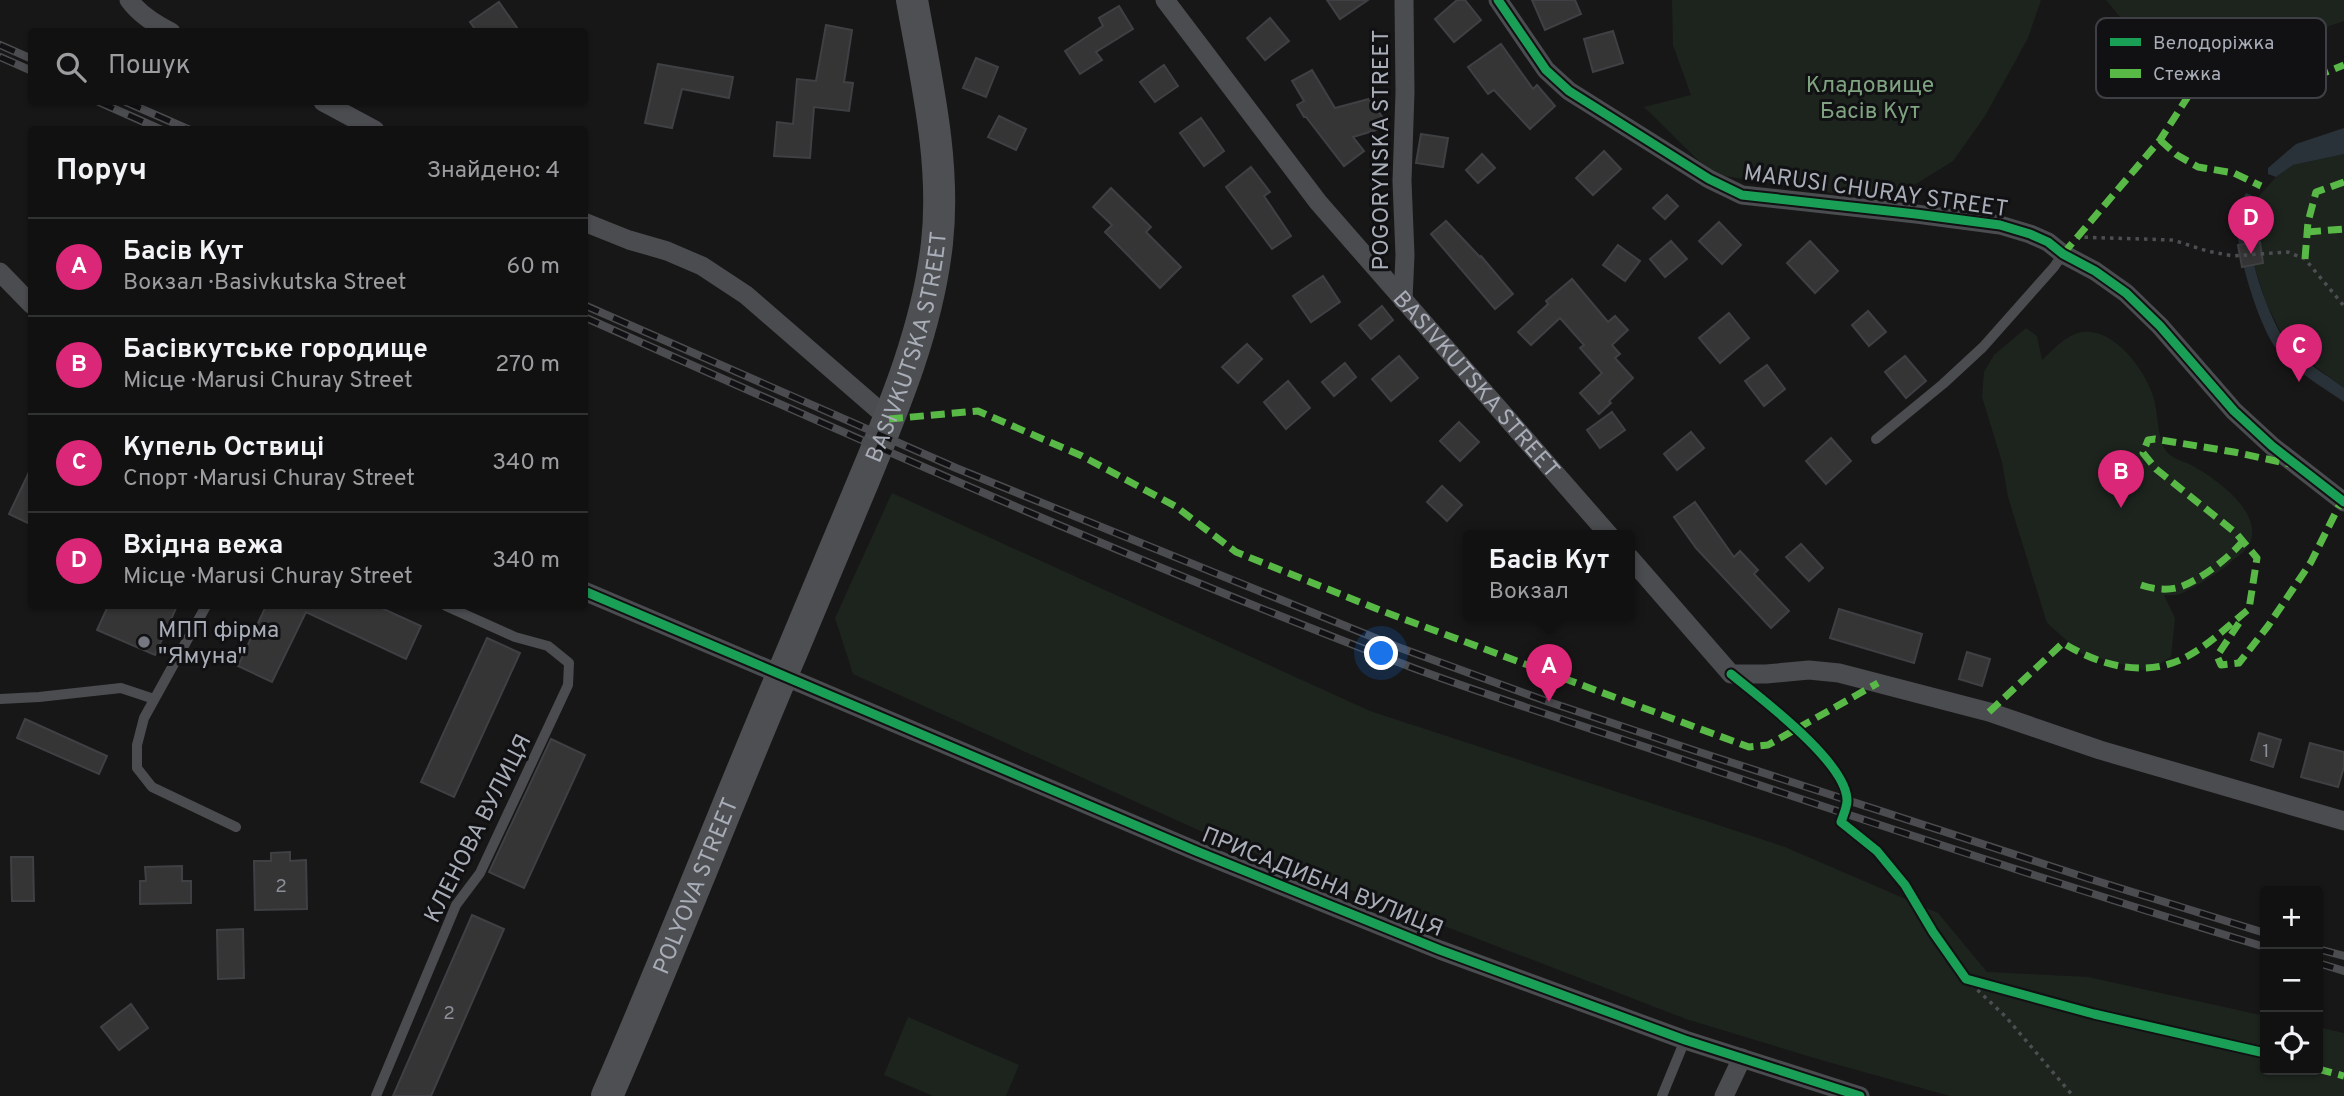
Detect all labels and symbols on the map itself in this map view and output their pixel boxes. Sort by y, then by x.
legend [2096,18,2326,98]
street label: POGORYNSKA STREET [1368,30,1397,271]
text: Велодоріжка [2153,32,2274,56]
text: Стежка [2153,63,2221,87]
park label: Кладовище Басів Кут [1806,72,1934,127]
street label: MARUSI CHURAY STREET [1742,160,2010,225]
pin: D [2228,196,2274,254]
street label: BASIVKUTSKA STREET [861,230,955,467]
street label: BASIVKUTSKA STREET [1385,286,1565,485]
pin: C [2276,324,2322,382]
pin: B [2098,450,2144,508]
place label: МПП фірма "Ямуна" [158,617,279,672]
marker: МПП фірма "Ямуна" [136,634,152,650]
your location [1364,636,1398,670]
pin: A [1526,644,1572,702]
street label: КЛЕНОВА ВУЛИЦЯ [419,730,539,928]
house number: 1 [2262,740,2270,764]
street label: POLYOVA STREET [648,794,746,979]
street label: ПРИСАДИБНА ВУЛИЦЯ [1197,822,1447,945]
house number: 2 [275,875,287,899]
house number: 2 [443,1002,455,1026]

